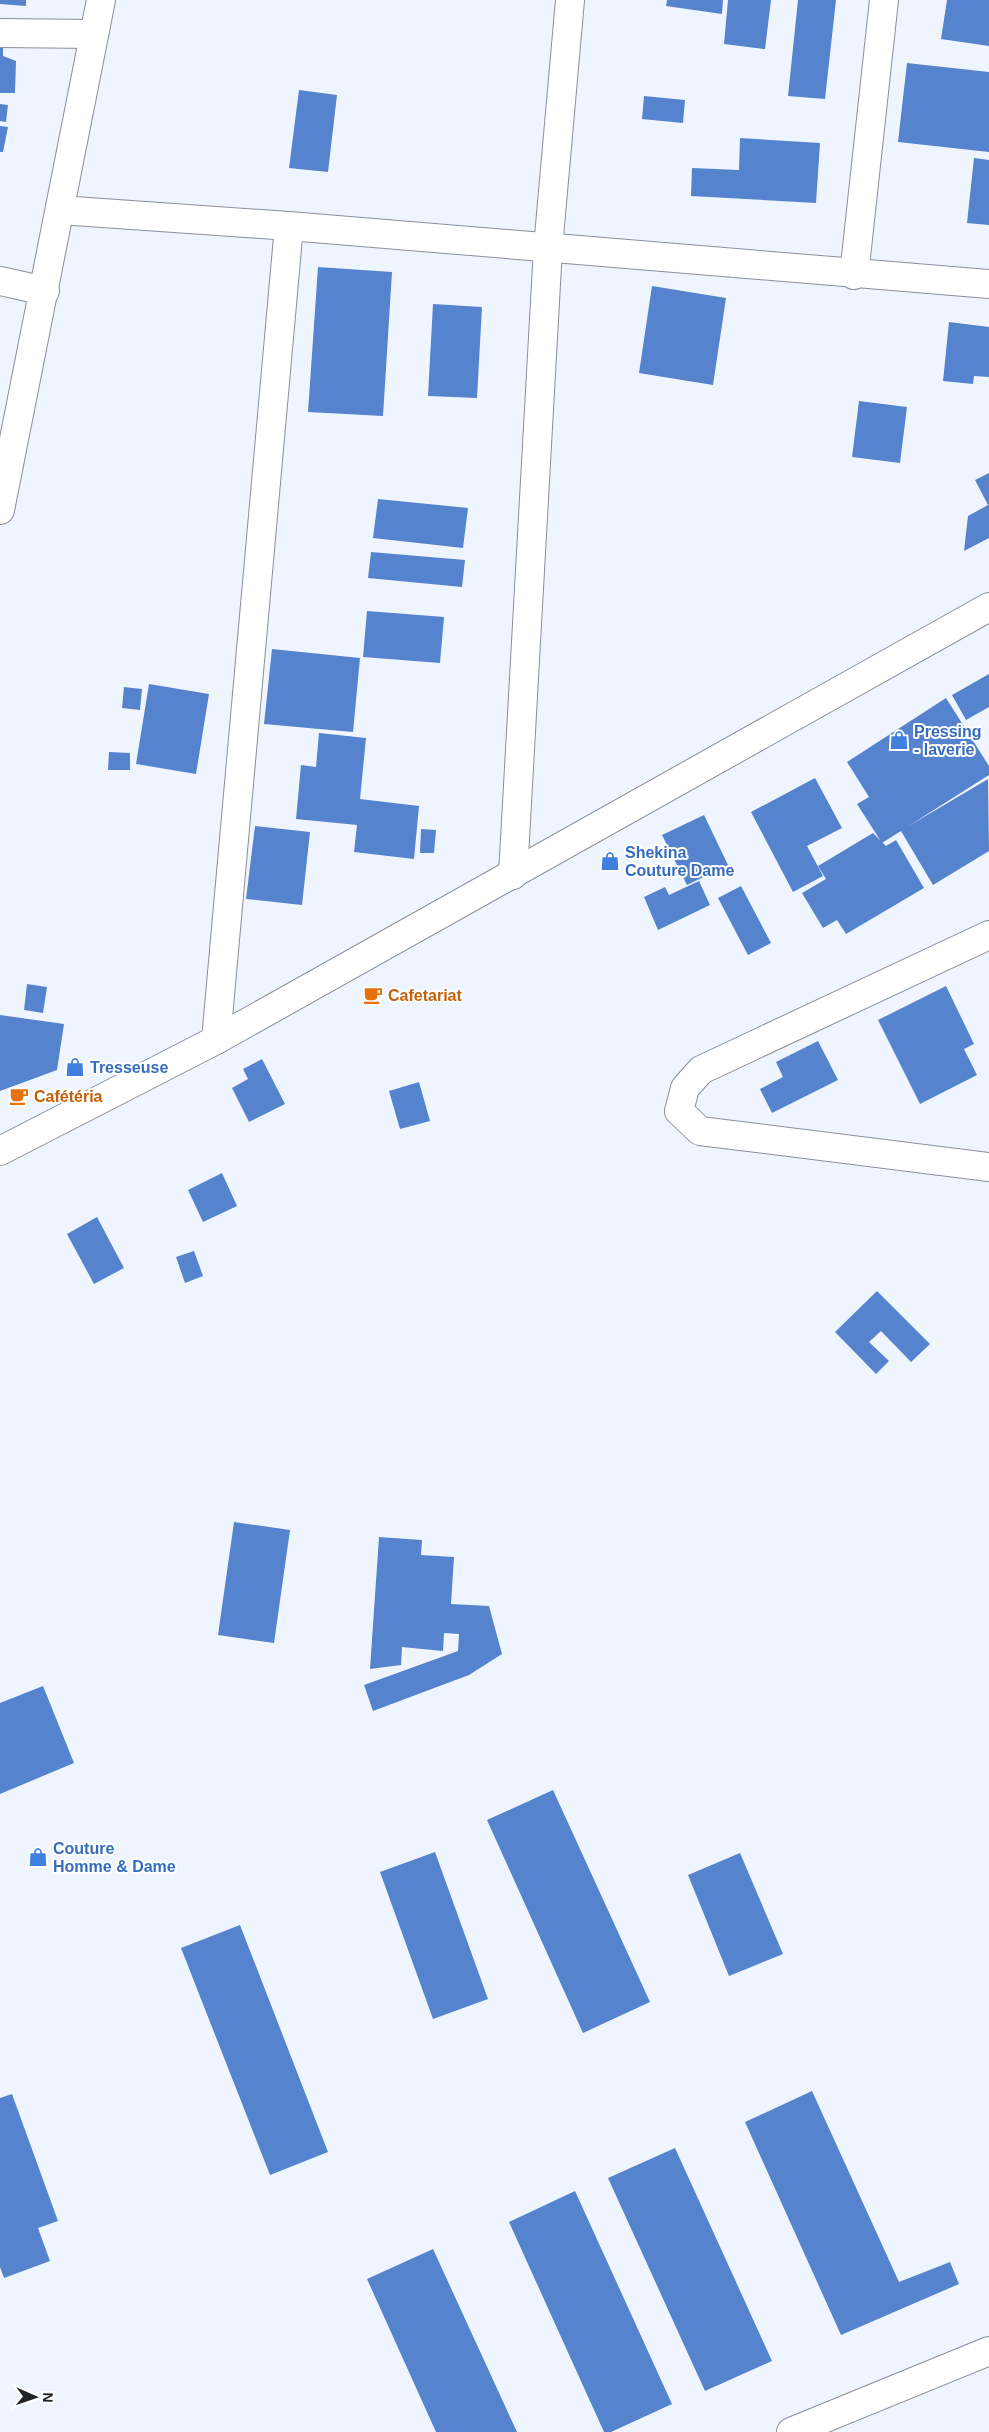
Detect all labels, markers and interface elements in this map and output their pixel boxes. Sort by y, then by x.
place label: Pressing - laverie [914,723,982,758]
shop icon: Pressing - laverie [888,729,910,751]
place label: Shekina Couture Dame [625,844,734,879]
shop icon: Shekina Couture Dame [599,850,621,872]
cafe icon: Cafetariat [362,984,384,1006]
place label: Cafetariat [388,987,462,1004]
shop icon: Tresseuse [64,1056,86,1078]
place label: Tresseuse [90,1059,168,1076]
cafe icon: Cafétéria [8,1085,30,1107]
place label: Cafétéria [34,1088,103,1105]
place label: Couture Homme & Dame [53,1840,176,1875]
shop icon: Couture Homme & Dame [27,1846,49,1868]
north arrow [10,2372,60,2422]
text: N [40,2392,56,2403]

